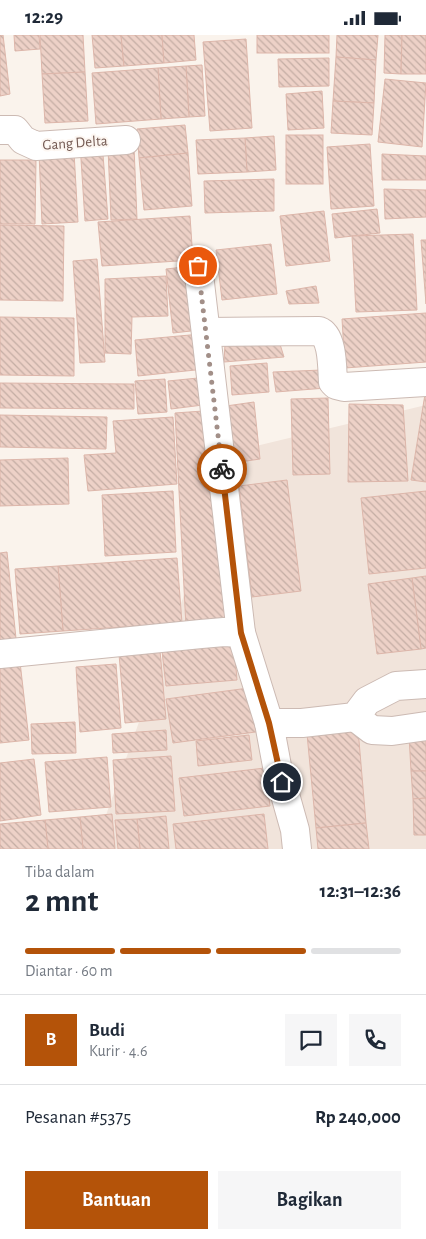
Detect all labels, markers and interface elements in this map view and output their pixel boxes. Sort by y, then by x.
text: 12:29 [25,8,63,27]
street label: Gang Delta [42,133,108,153]
pin [177,245,219,287]
icon: bag [184,252,212,280]
courier [197,444,247,494]
icon: bike [208,455,236,483]
pin [261,761,303,803]
icon: home [268,768,296,796]
text: Tiba dalam [25,864,95,880]
text: 12:31–12:36 [320,882,401,901]
text: 2 mnt [25,885,98,917]
text: Diantar · 60 m [25,963,113,979]
button: chat [285,1014,337,1066]
button: phone [349,1014,401,1066]
text: Budi [89,1021,125,1040]
text: B [45,1030,57,1049]
text: Kurir · 4.6 [89,1043,148,1059]
text: Pesanan #5375 [25,1108,131,1127]
text: Rp 240,000 [315,1108,401,1127]
button: Bantuan [25,1171,208,1229]
button: Bagikan [218,1171,401,1229]

